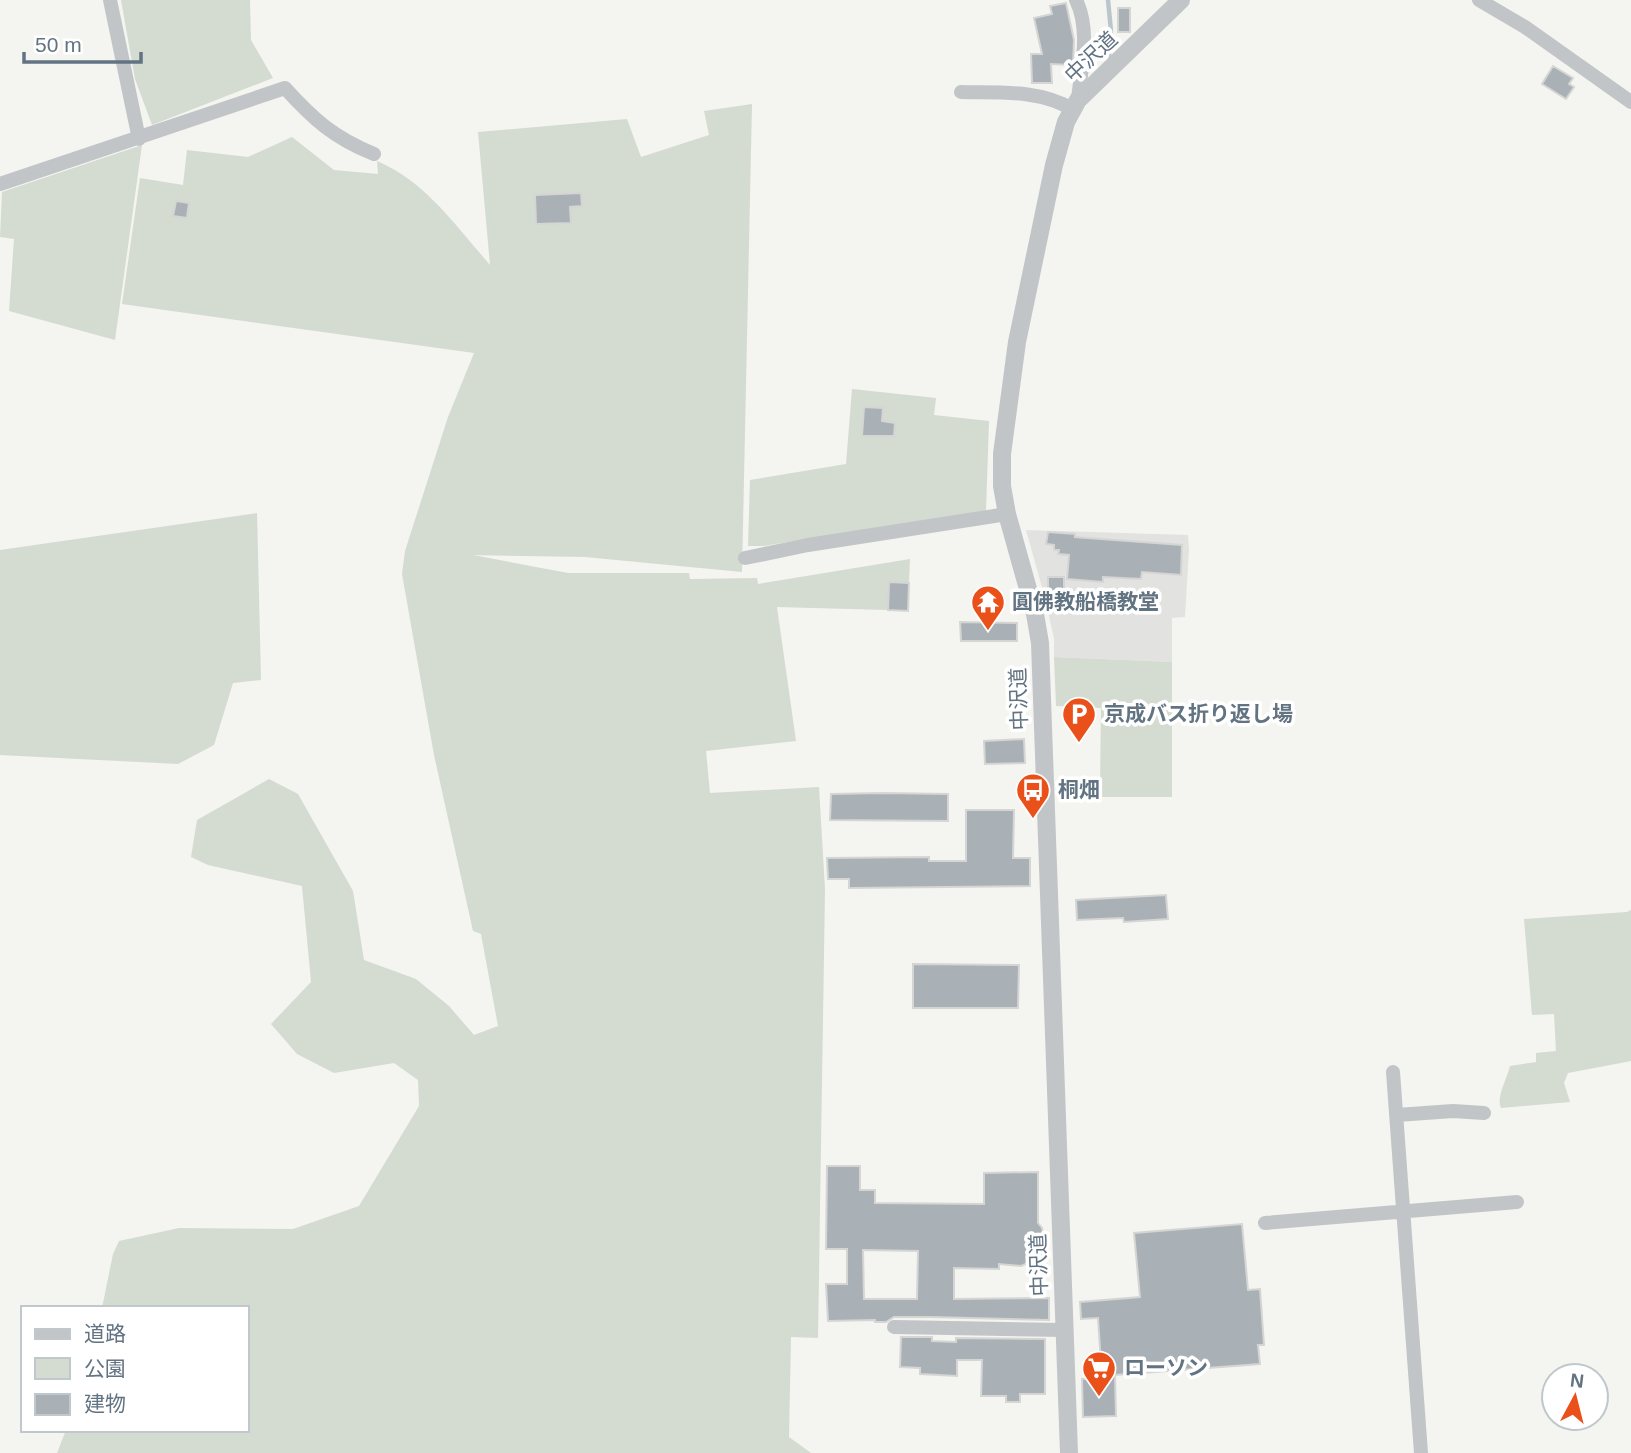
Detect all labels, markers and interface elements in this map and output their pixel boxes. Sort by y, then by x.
scale bar [24,21,142,65]
street label: 中沢道 [1060,27,1122,87]
text: 50 m [35,33,82,56]
temple icon: 圓佛教船橋教堂 [969,583,1007,632]
place label: 圓佛教船橋教堂 [1012,590,1159,613]
street label: 中沢道 [1006,667,1031,731]
parking icon: 京成バス折り返し場 [1060,695,1098,744]
place label: 京成バス折り返し場 [1104,702,1293,725]
bus stop icon: 桐畑 [1014,771,1052,820]
place label: 桐畑 [1058,778,1100,801]
street label: 中沢道 [1026,1233,1051,1297]
legend [21,1306,248,1432]
text: 道路 [84,1322,126,1345]
supermarket icon: ローソン [1080,1349,1118,1398]
place label: ローソン [1124,1356,1208,1379]
text: 公園 [84,1357,126,1380]
north arrow [1540,1362,1610,1432]
text: N [1569,1369,1585,1392]
text: 建物 [84,1392,126,1415]

